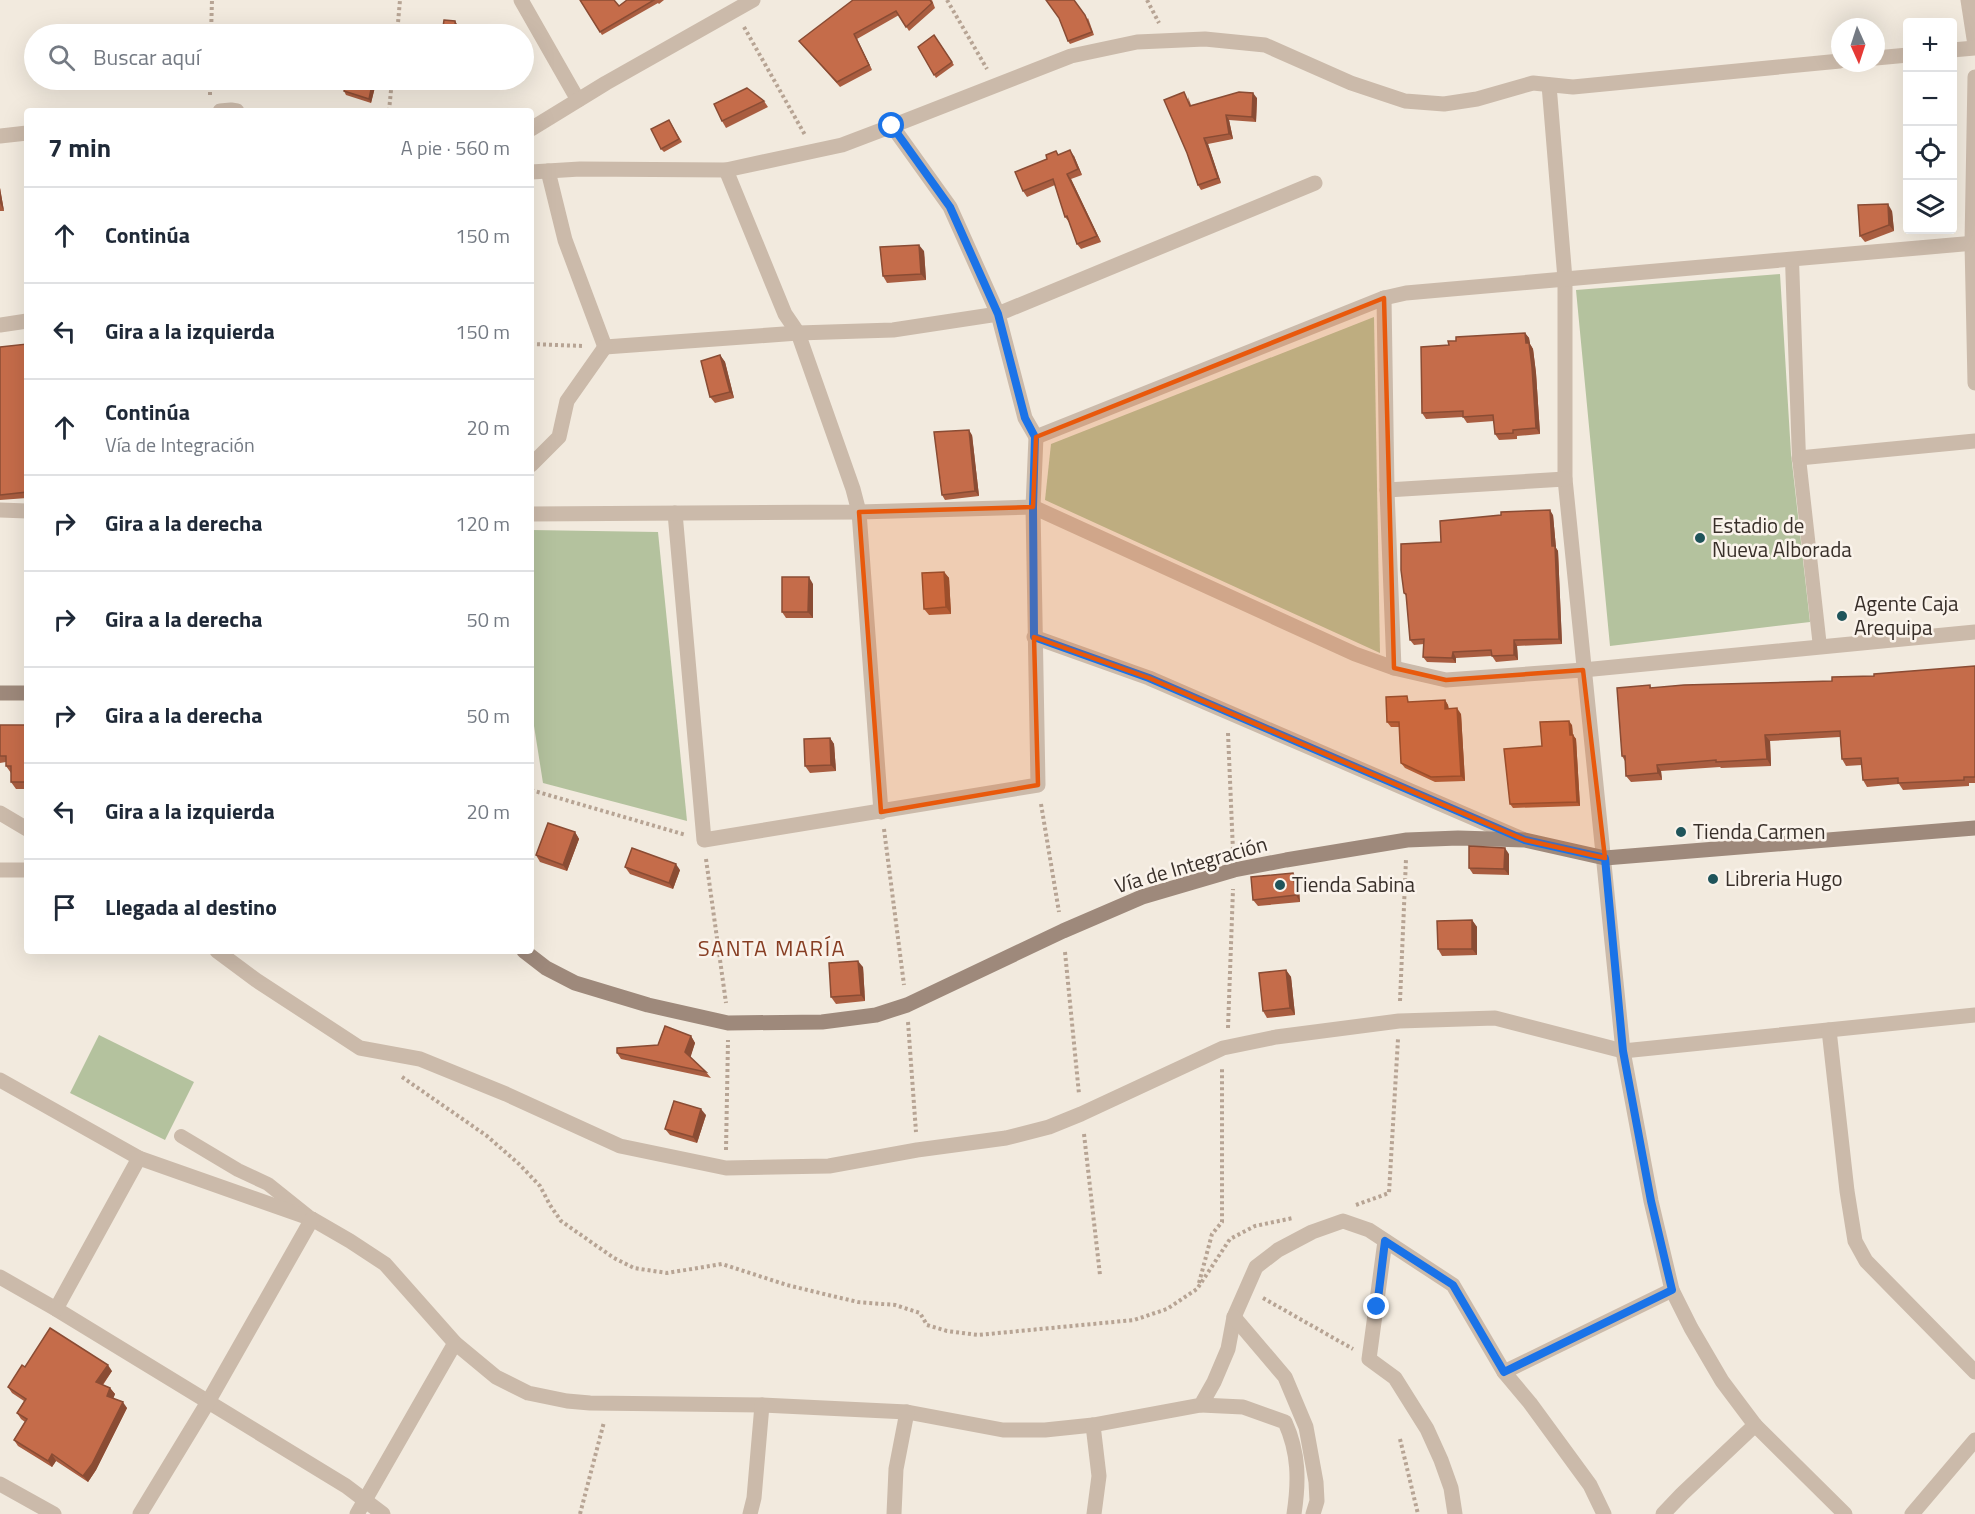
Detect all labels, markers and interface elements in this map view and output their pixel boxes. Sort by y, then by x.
north arrow [1831,18,1885,72]
map controls [1903,18,1957,234]
button: + [1903,18,1957,72]
search box [24,24,534,90]
text: Buscar aquí [93,40,201,74]
icon: search [45,41,78,74]
button: − [1903,72,1957,126]
route start [878,112,904,138]
button: locate [1903,126,1957,180]
text: 7 min [48,128,111,167]
text: A pie · 560 m [401,132,510,163]
button: layers [1903,180,1957,234]
text: Continúa [105,218,190,252]
icon: ahead [48,219,81,252]
text: 150 m [455,220,510,251]
text: Gira a la izquierda [105,314,275,348]
icon: left [48,315,81,348]
text: 150 m [455,316,510,347]
text: Continúa [105,395,190,429]
icon: ahead [48,411,81,444]
text: 20 m [466,412,510,443]
text: Vía de Integración [105,429,255,460]
text: Gira a la derecha [105,506,262,540]
icon: right [48,507,81,540]
text: 120 m [455,508,510,539]
place label: Estadio de Nueva Alborada [1712,509,1852,565]
marker: Estadio de Nueva Alborada [1693,531,1707,545]
place label: Agente Caja Arequipa [1854,587,1959,643]
text: Gira a la derecha [105,602,262,636]
icon: right [48,603,81,636]
text: 50 m [466,604,510,635]
marker: Agente Caja Arequipa [1835,609,1849,623]
text: Gira a la derecha [105,698,262,732]
icon: right [48,699,81,732]
text: 50 m [466,700,510,731]
text: Gira a la izquierda [105,794,275,828]
icon: left [48,795,81,828]
text: 20 m [466,796,510,827]
place label: Tienda Carmen [1693,815,1825,847]
marker: Tienda Carmen [1674,825,1688,839]
street label: Vía de Integración [1111,827,1271,901]
place label: Libreria Hugo [1725,862,1843,894]
place label: Tienda Sabina [1292,868,1416,900]
marker: Libreria Hugo [1706,872,1720,886]
marker: Tienda Sabina [1273,878,1287,892]
text: Llegada al destino [105,890,277,924]
icon: arrive [48,891,81,924]
district label: SANTA MARÍA [698,931,846,965]
route end [1363,1293,1389,1319]

